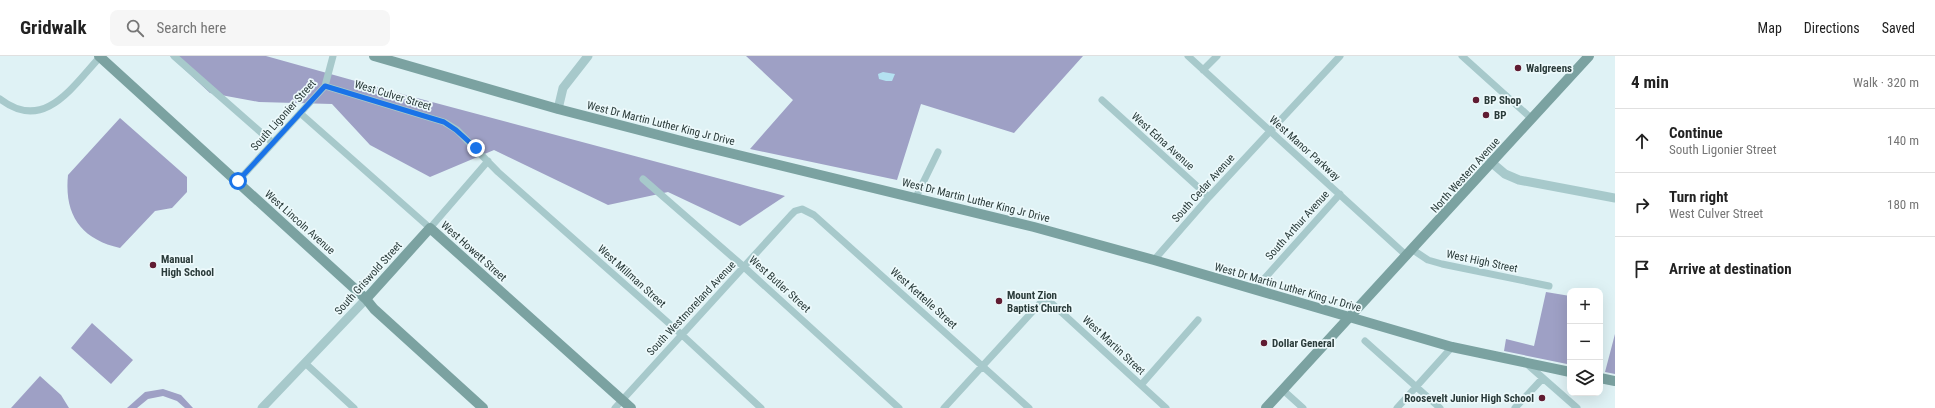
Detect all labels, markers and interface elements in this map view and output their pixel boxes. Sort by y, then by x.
search box [110,10,390,46]
text: Gridwalk [20,16,86,39]
icon: search [124,17,146,39]
text: Search here [156,19,226,37]
text: Map [1758,20,1782,36]
text: Directions [1804,20,1860,36]
text: Saved [1882,20,1915,36]
place label: Walgreens [1526,62,1572,75]
marker: Walgreens [1513,63,1523,73]
text: 4 min [1631,72,1669,92]
text: Walk · 320 m [1853,75,1919,90]
street label: South Ligonier Street [248,77,319,153]
street label: West Culver Street [353,78,433,113]
place label: BP Shop [1484,94,1522,107]
marker: BP Shop [1471,95,1481,105]
street label: West Dr Martin Luther King Jr Drive [586,99,736,148]
place label: BP [1494,109,1506,122]
street label: West Edna Avenue [1129,110,1197,173]
marker: BP [1481,110,1491,120]
street label: West Manor Parkway [1266,113,1343,184]
text: Continue [1669,124,1723,142]
icon: ahead [1631,130,1653,152]
text: 140 m [1887,133,1919,148]
street label: North Western Avenue [1428,135,1503,216]
route end [467,139,485,157]
text: South Ligonier Street [1669,142,1777,157]
street label: South Cedar Avenue [1169,152,1237,225]
route start [229,172,247,190]
street label: West Dr Martin Luther King Jr Drive [901,176,1051,225]
street label: West Lincoln Avenue [262,187,337,257]
street label: South Arthur Avenue [1263,188,1332,263]
text: Turn right [1669,188,1728,206]
icon: right [1631,194,1653,216]
text: 180 m [1887,197,1919,212]
text: West Culver Street [1669,206,1763,221]
street label: West Howett Street [438,219,509,284]
street label: South Griswold Street [332,239,405,318]
street label: West Millman Street [595,242,668,310]
street label: West High Street [1445,248,1519,275]
place label: Manual High School [161,253,214,279]
street label: West Butler Street [746,253,813,315]
street label: South Westmoreland Avenue [644,258,738,358]
icon: arrive [1631,258,1653,280]
marker: Manual High School [148,260,158,270]
street label: West Dr Martin Luther King Jr Drive [1213,260,1363,315]
text: Arrive at destination [1669,260,1792,278]
street label: West Kettelle Street [888,265,960,332]
map controls [1567,288,1603,396]
button: + [1567,288,1603,324]
place label: Mount Zion Baptist Church [1007,289,1072,315]
marker: Mount Zion Baptist Church [994,296,1004,306]
street label: West Martin Street [1080,313,1148,378]
button: − [1567,324,1603,360]
place label: Dollar General [1272,337,1335,350]
marker: Dollar General [1259,338,1269,348]
button: layers [1567,360,1603,396]
place label: Roosevelt Junior High School [1404,392,1534,405]
marker: Roosevelt Junior High School [1537,393,1547,403]

